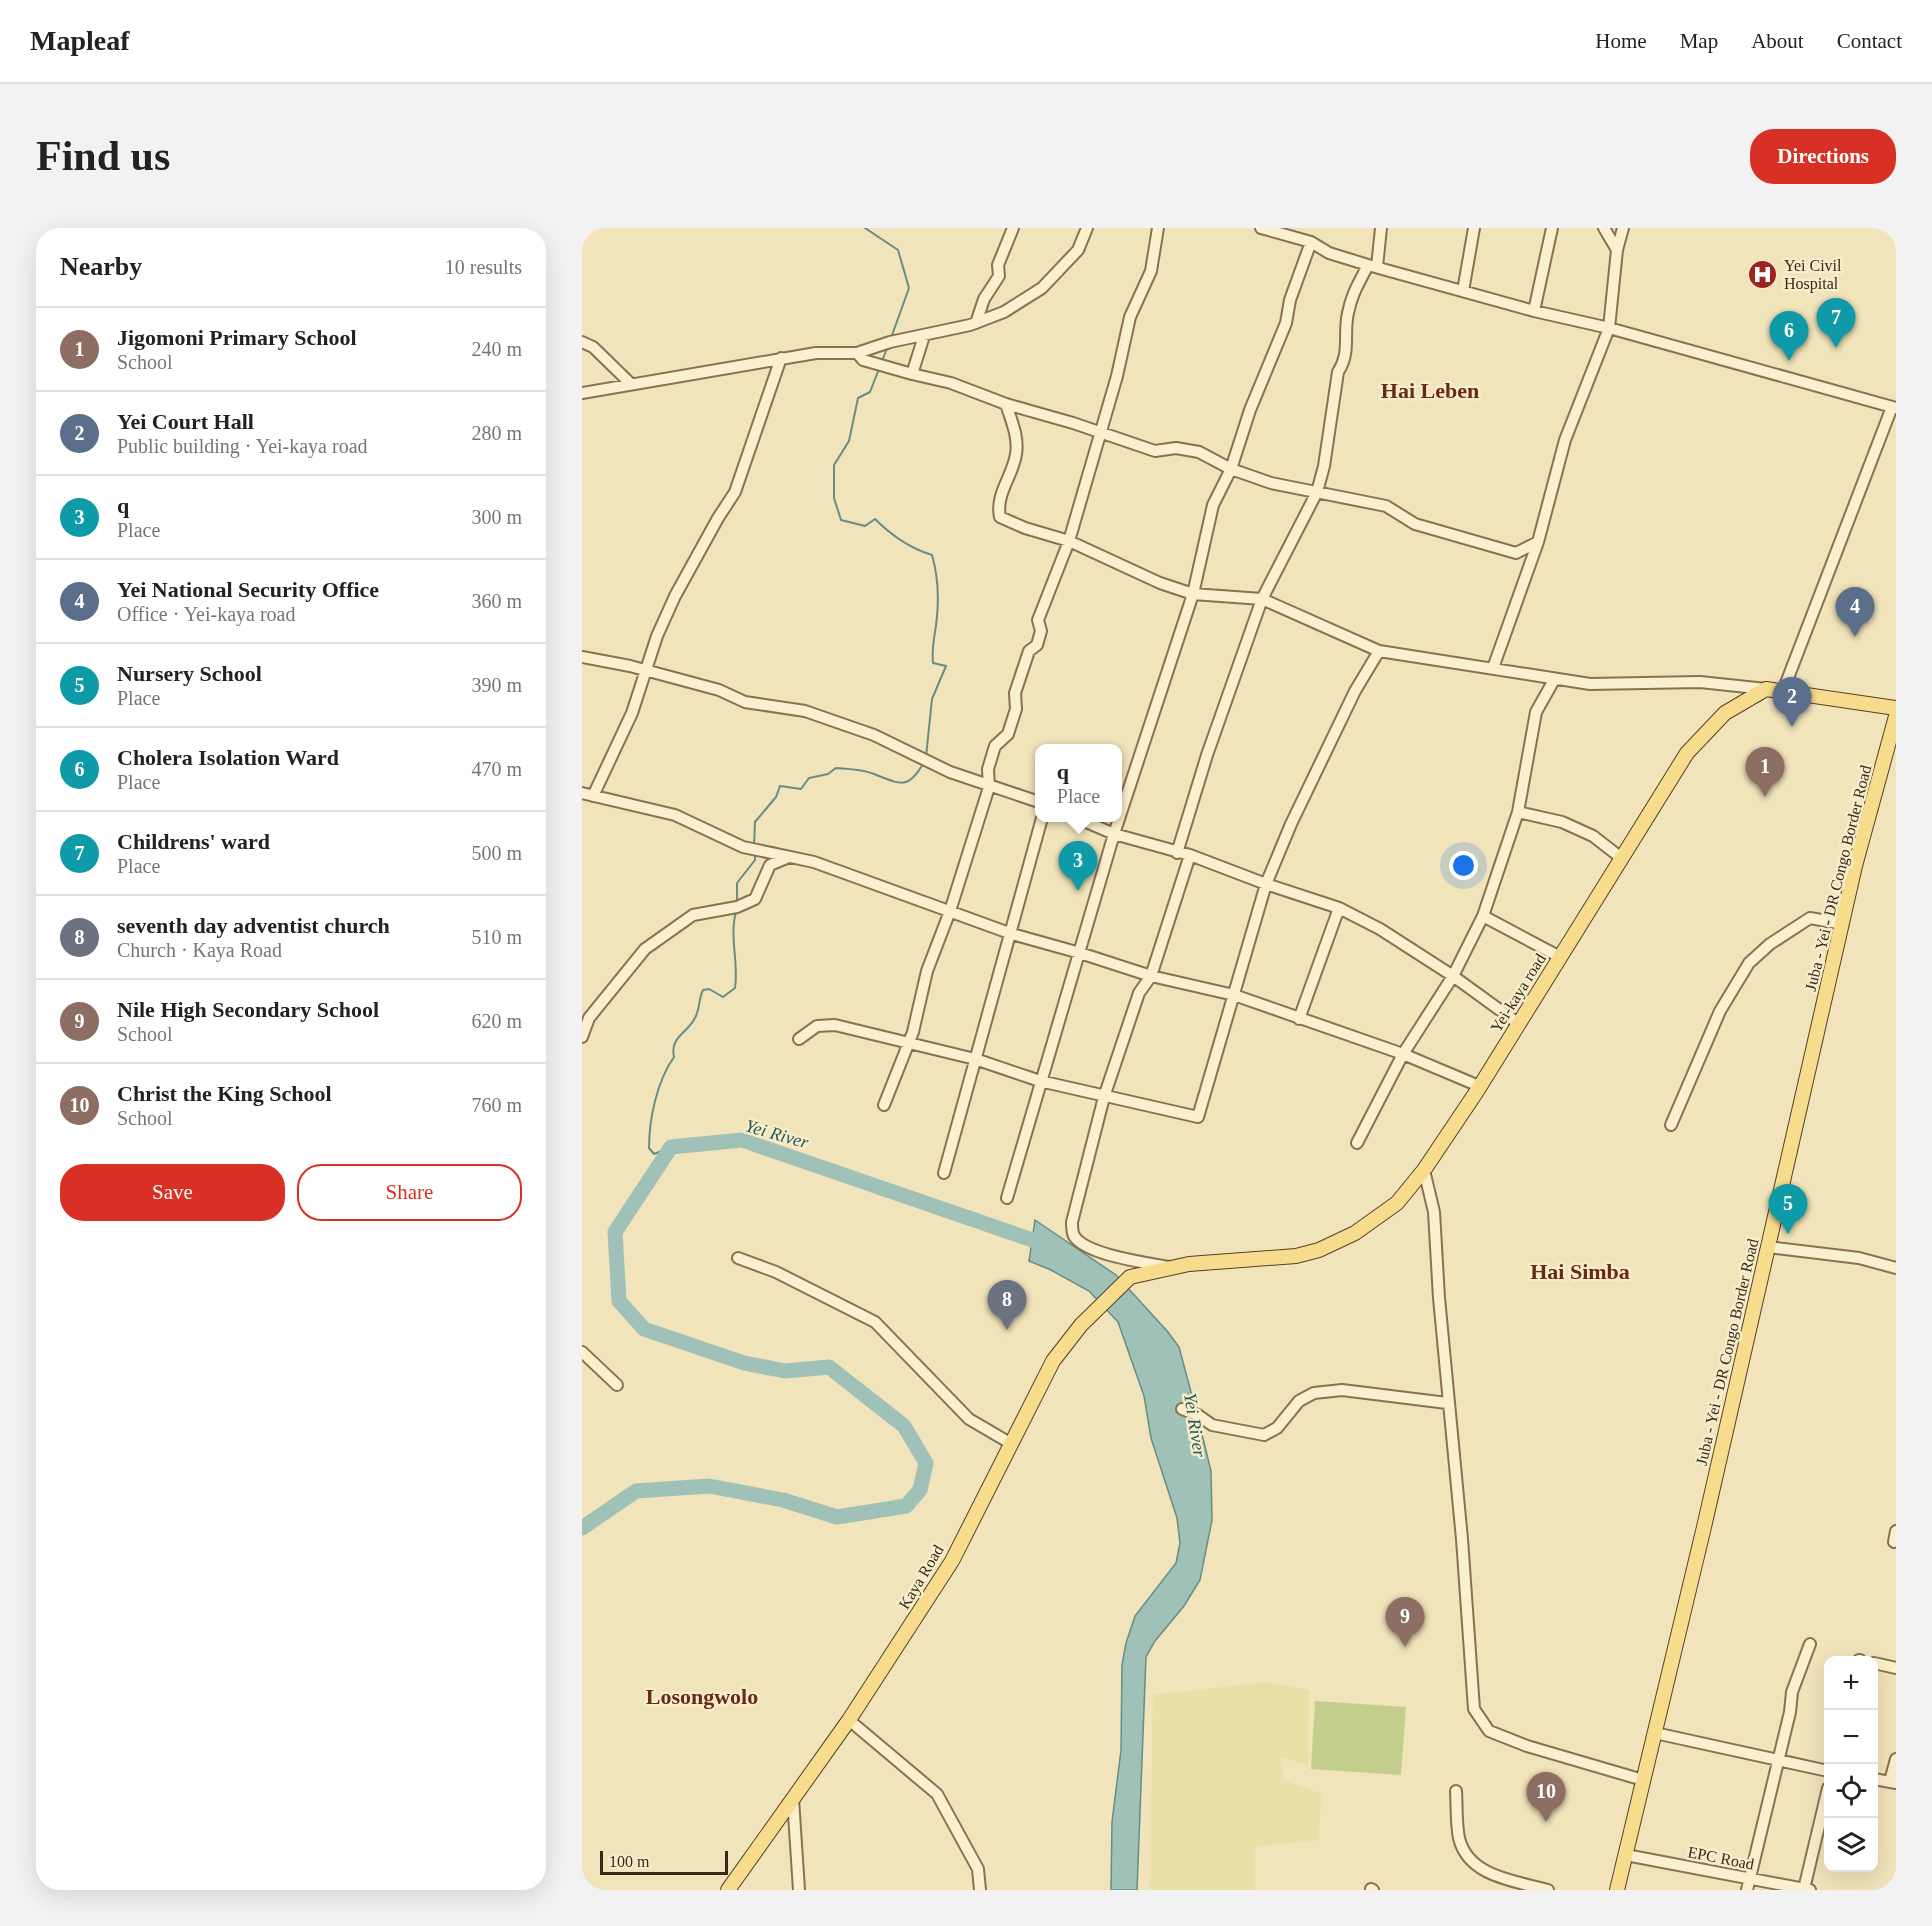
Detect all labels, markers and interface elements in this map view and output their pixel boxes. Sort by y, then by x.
text: Mapleaf [30,25,130,56]
text: Home [1595,29,1647,53]
text: Map [1680,29,1718,53]
text: About [1751,29,1804,53]
text: Contact [1837,29,1902,53]
button: Directions [1750,129,1896,184]
text: Find us [36,133,170,179]
text: Nearby [60,252,142,281]
text: 10 results [445,256,522,278]
place label: Yei Civil Hospital [1784,257,1842,293]
hospital icon: Yei Civil Hospital [1747,258,1779,290]
pin: 7 [1816,298,1856,348]
pin: 6 [1770,312,1808,361]
text: Jigomoni Primary School [117,325,357,350]
text: 1 [75,338,85,360]
text: 240 m [471,338,522,360]
text: School [117,351,173,373]
district label: Hai Leben [1381,378,1479,403]
text: Yei Court Hall [117,409,254,434]
text: 2 [75,422,85,444]
text: 280 m [471,422,522,444]
text: Public building · Yei-kaya road [117,435,368,457]
text: q [117,493,129,518]
text: 3 [75,506,85,528]
text: 300 m [471,506,522,528]
text: Place [117,519,160,541]
text: Yei National Security Office [117,577,379,602]
pin: 4 [1836,588,1874,637]
text: 4 [75,590,85,612]
text: 360 m [471,590,522,612]
text: Office · Yei-kaya road [117,603,295,625]
text: Nursery School [117,661,262,686]
text: 5 [75,674,85,696]
text: 390 m [471,674,522,696]
pin: 2 [1772,678,1812,727]
text: Place [117,687,160,709]
popup [1035,744,1122,822]
text: Cholera Isolation Ward [117,745,339,770]
pin: 1 [1746,748,1784,797]
text: 6 [75,758,85,780]
text: 470 m [471,758,522,780]
text: q [1057,759,1069,784]
street label: Juba - Yei - DR Congo Border Road [1802,763,1875,993]
text: Place [117,771,160,793]
text: Place [1057,785,1100,807]
text: Childrens' ward [117,829,270,854]
text: 7 [75,842,85,864]
text: 500 m [471,842,522,864]
pin: 3 [1058,842,1098,891]
your location [1449,851,1478,880]
text: Place [117,855,160,877]
text: seventh day adventist church [117,913,390,938]
text: 8 [75,926,85,948]
text: 510 m [471,926,522,948]
text: Church · Kaya Road [117,939,282,961]
street label: Yei-kaya road [1487,951,1550,1036]
text: Nile High Secondary School [117,997,379,1022]
text: 9 [75,1010,85,1032]
text: 620 m [471,1010,522,1032]
text: School [117,1023,173,1045]
text: Christ the King School [117,1081,332,1106]
text: 10 [70,1094,90,1116]
text: 760 m [471,1094,522,1116]
text: School [117,1107,173,1129]
water label: Yei River [743,1115,812,1153]
button: Save [60,1164,285,1221]
button: Share [297,1164,522,1221]
pin: 5 [1768,1184,1808,1234]
street label: Juba - Yei - DR Congo Border Road [1693,1237,1762,1467]
district label: Hai Simba [1530,1259,1630,1284]
pin: 8 [988,1280,1026,1330]
water label: Yei River [1180,1391,1210,1460]
street label: Kaya Road [895,1542,948,1613]
pin: 9 [1386,1598,1424,1647]
map controls [1824,1656,1878,1872]
button: + [1824,1656,1878,1710]
district label: Losongwolo [646,1684,758,1709]
button: − [1824,1710,1878,1764]
button: locate [1824,1764,1878,1818]
pin: 10 [1526,1772,1566,1822]
button: layers [1824,1818,1878,1872]
street label: EPC Road [1686,1843,1756,1873]
scale bar [600,1848,728,1876]
text: 100 m [609,1853,649,1870]

